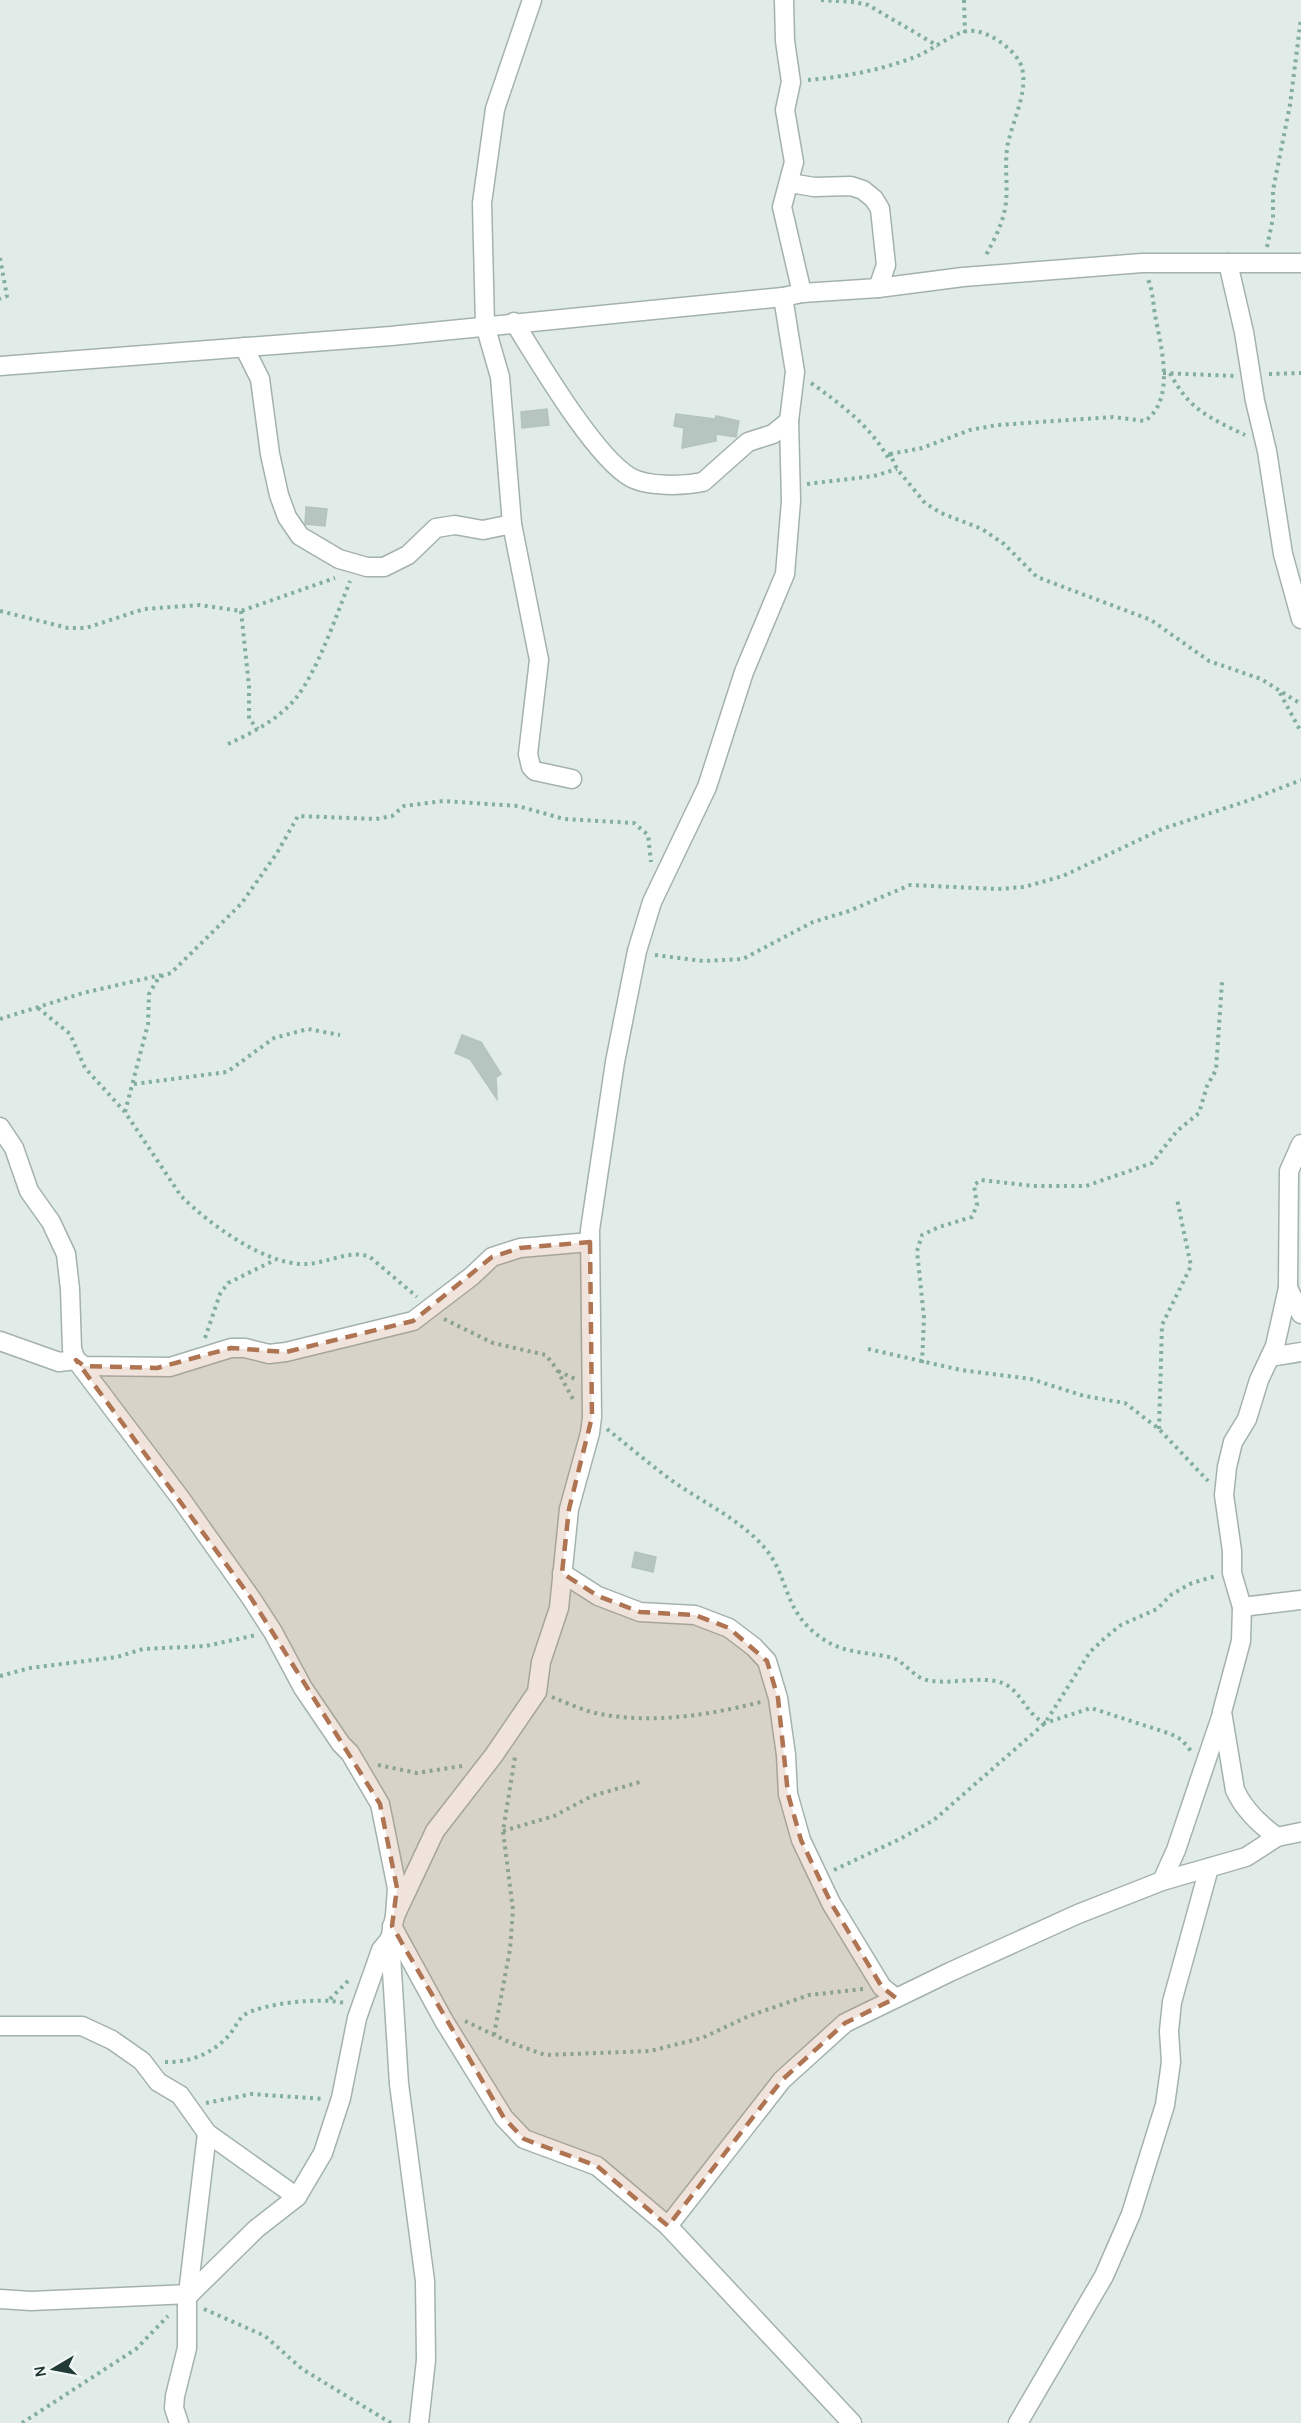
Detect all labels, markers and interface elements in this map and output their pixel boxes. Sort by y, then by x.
north arrow [24,2339,84,2399]
text: N [29,2364,50,2379]

